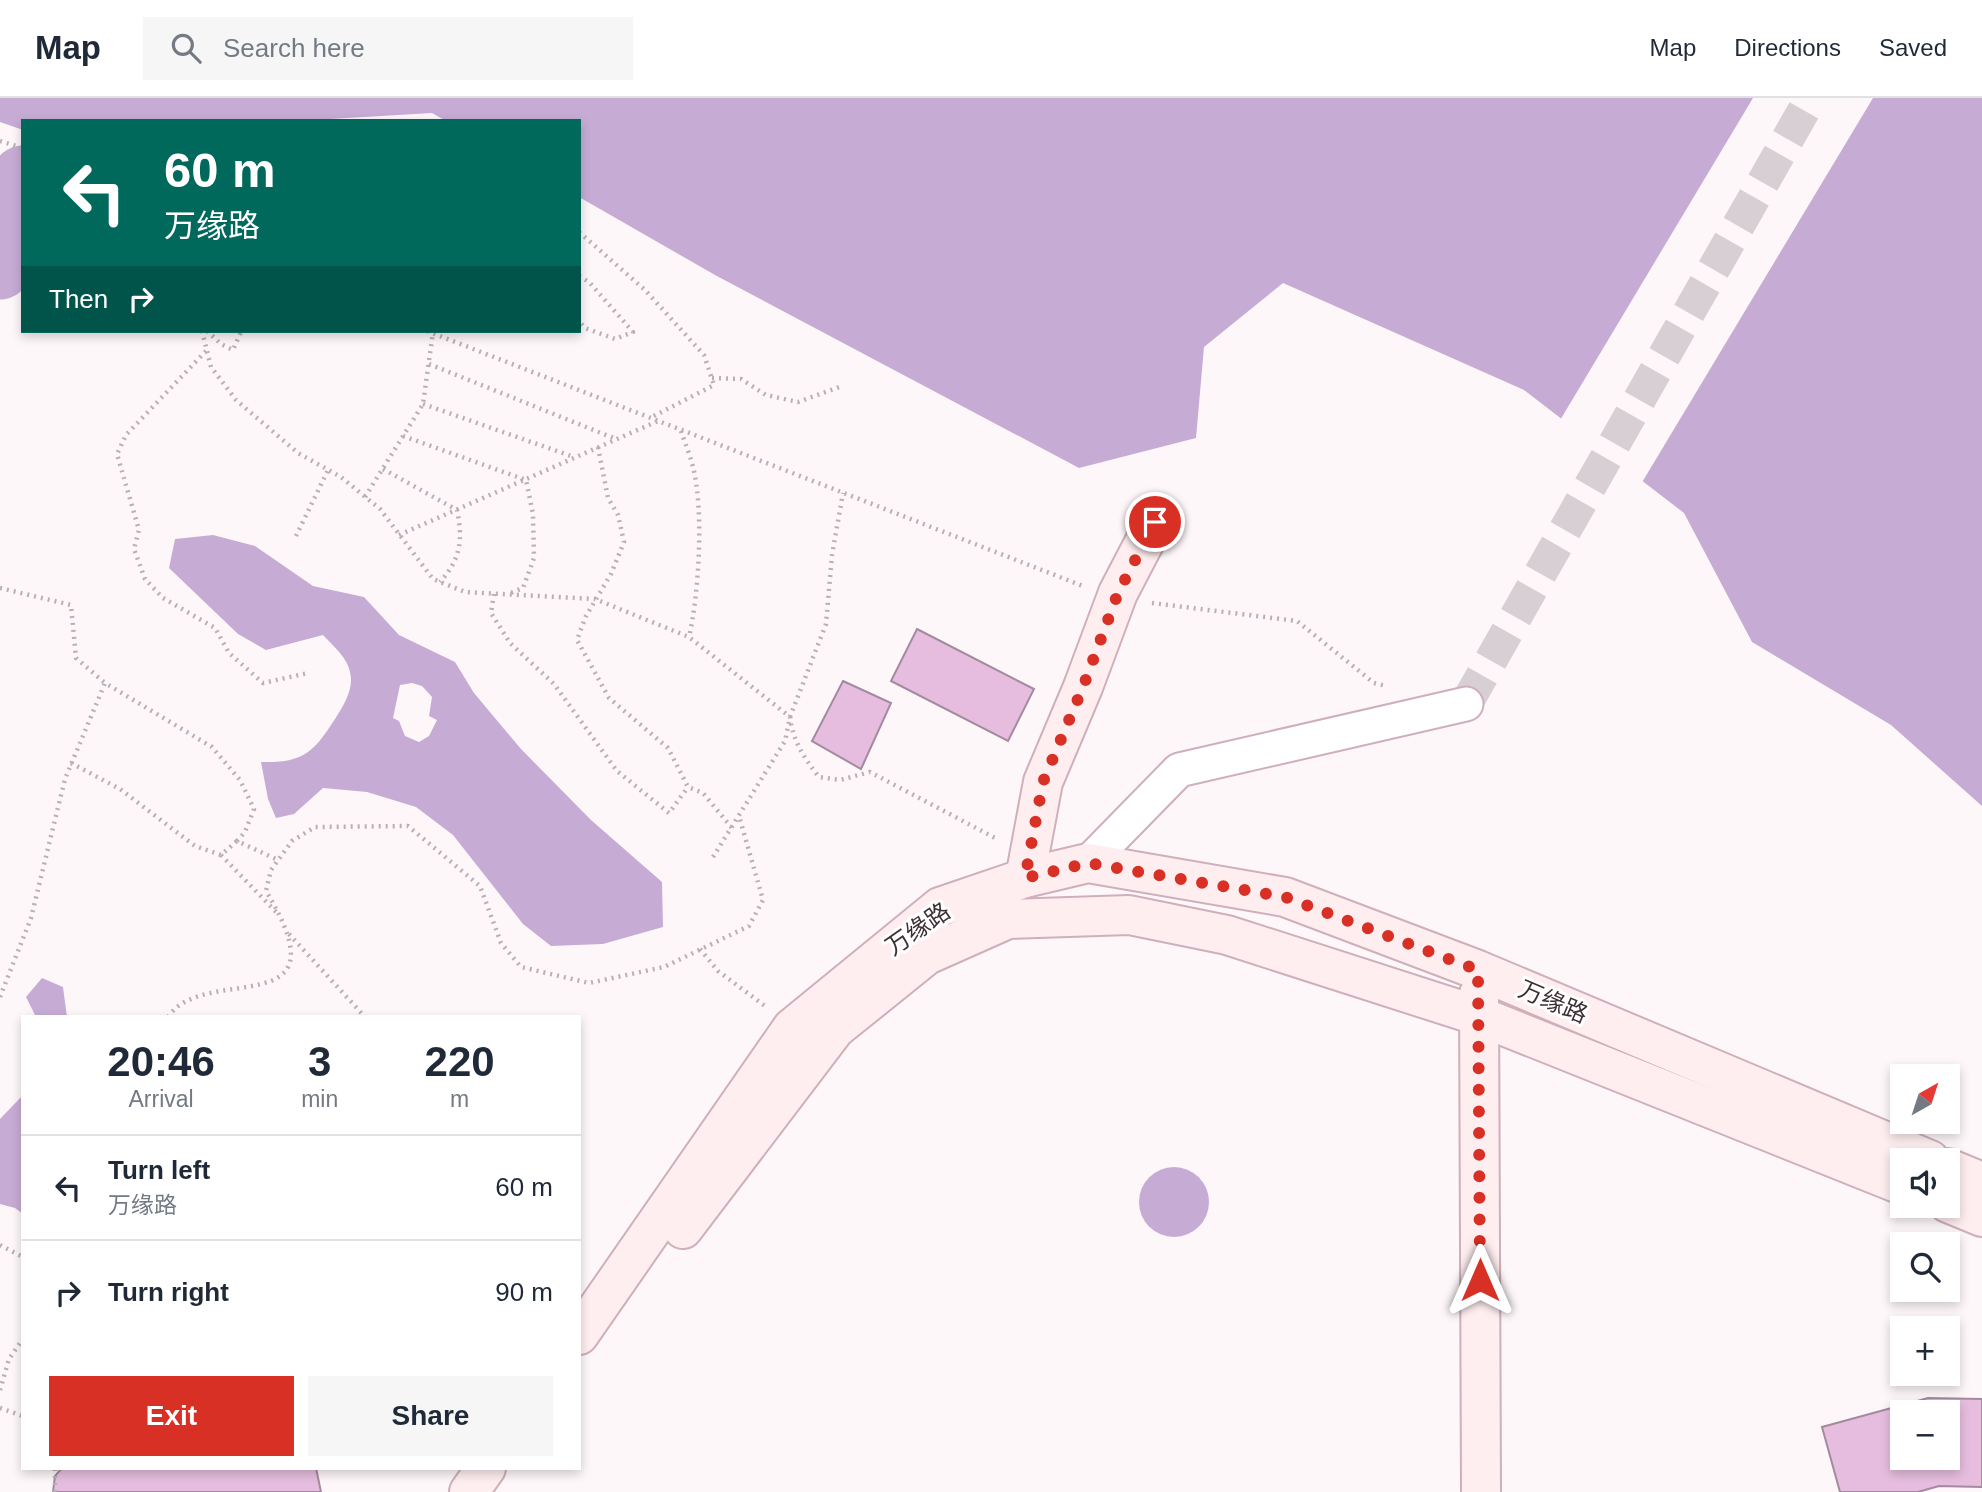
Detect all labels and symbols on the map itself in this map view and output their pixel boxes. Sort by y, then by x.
pin [1125,492,1185,552]
street label: 万缘路 [880,897,955,960]
street label: 万缘路 [1515,975,1592,1028]
north arrow [1890,1064,1960,1134]
position arrow [1443,1243,1517,1317]

